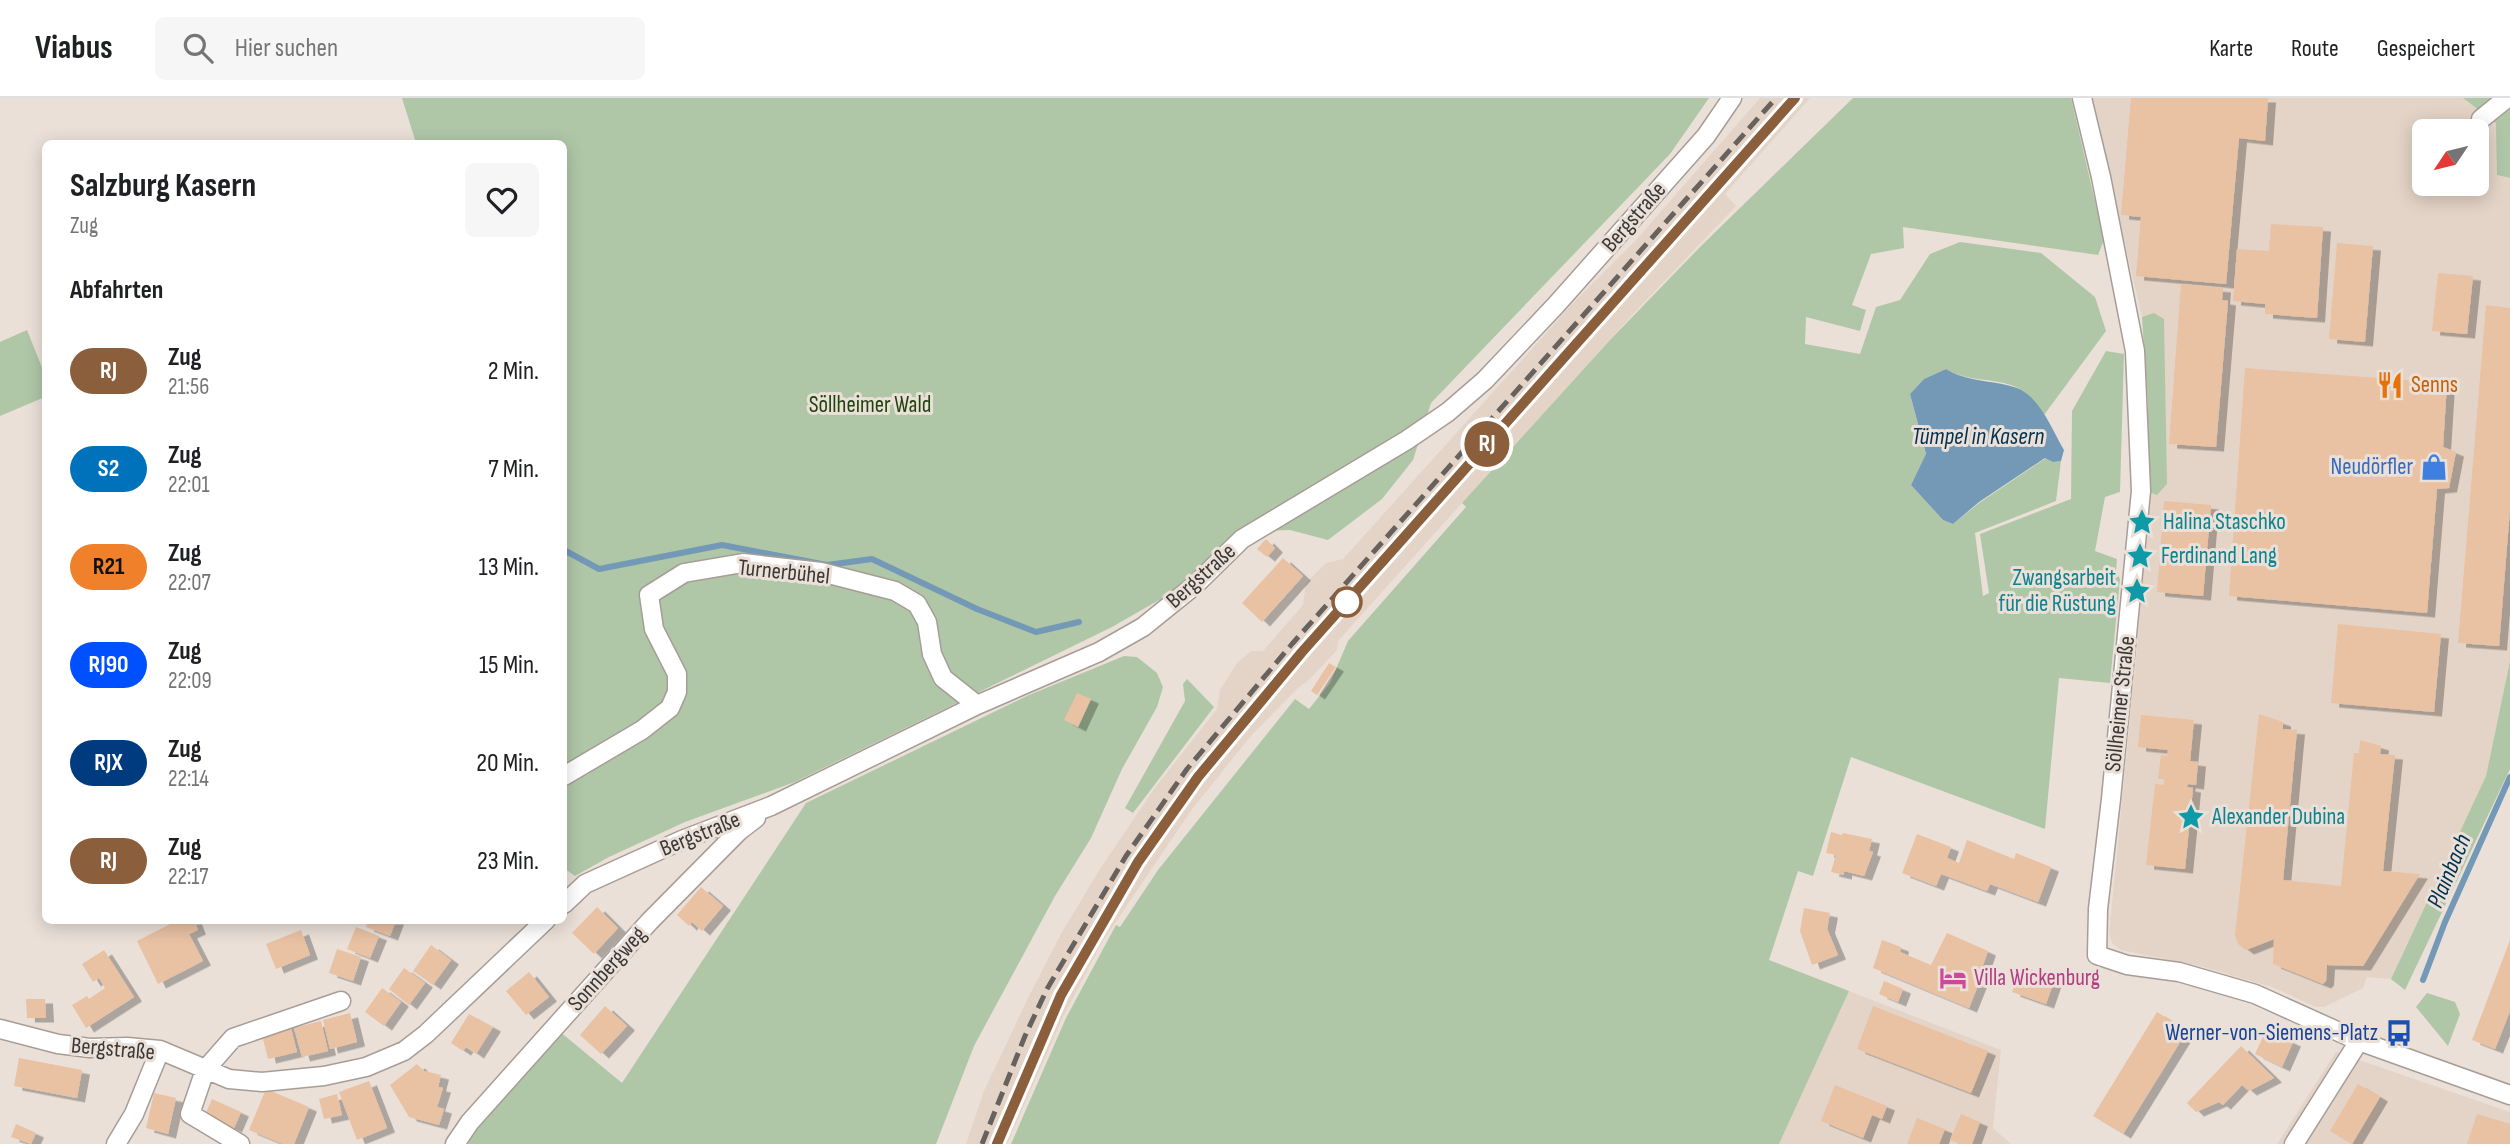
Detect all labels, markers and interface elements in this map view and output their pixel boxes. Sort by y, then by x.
search box [155,17,645,80]
text: Viabus [35,28,113,68]
icon: search [179,29,217,67]
text: Hier suchen [235,33,338,64]
text: Karte [2209,34,2253,63]
text: Route [2291,34,2339,63]
text: Gespeichert [2377,34,2475,63]
north arrow [2412,119,2488,196]
map controls [2412,119,2489,196]
button: heart [465,163,539,237]
text: Salzburg Kasern [70,166,256,206]
street label: Bergstraße [1596,176,1672,258]
text: Zug [70,212,98,240]
text: Abfahrten [70,275,163,306]
text: Zug [168,342,202,373]
text: RJ [100,356,117,385]
text: 2 Min. [488,356,539,387]
restaurant icon: Senns [2375,370,2405,400]
place label: Senns [2411,371,2458,399]
text: 21:56 [168,373,209,401]
park label: Söllheimer Wald [809,391,931,419]
line badge: RJ [1456,421,1518,467]
water label: Tümpel in Kasern [1912,422,2044,451]
text: RJ [1478,429,1496,458]
text: Zug [168,440,202,471]
shop icon: Neudörfler [2419,452,2449,482]
place label: Neudörfler [2330,453,2413,481]
text: S2 [98,454,119,483]
text: 7 Min. [488,454,539,485]
text: 22:01 [168,471,210,499]
place icon: Halina Staschko [2127,507,2157,537]
place label: Halina Staschko [2163,508,2286,536]
text: Zug [168,538,202,569]
street label: Bergstraße [1160,538,1242,614]
place icon: Ferdinand Lang [2125,541,2155,571]
place label: Ferdinand Lang [2161,542,2277,570]
text: R21 [93,552,124,581]
text: 13 Min. [479,552,539,583]
street label: Turnerbühel [737,553,831,591]
place label: Zwangsarbeit für die Rüstung [1999,564,2116,618]
text: 22:07 [168,569,211,597]
place icon: Zwangsarbeit für die Rüstung [2122,576,2152,606]
unlabelled marker [1332,587,1362,617]
street label: Söllheimer Straße [2099,635,2141,773]
text: Zug [168,636,202,667]
text: RJ90 [89,650,128,679]
text: 15 Min. [479,650,539,681]
text: 22:09 [168,667,212,695]
text: Zug [168,734,202,765]
text: RJX [94,748,123,777]
text: 20 Min. [476,748,539,779]
text: 22:14 [168,765,209,793]
place icon: Alexander Dubina [2176,802,2206,832]
place label: Alexander Dubina [2211,803,2345,831]
street label: Bergstraße [656,805,744,863]
water label: Plainbach [2421,830,2477,912]
text: Zug [168,832,202,863]
text: RJ [100,846,117,875]
text: 23 Min. [477,846,539,877]
text: 22:17 [168,863,209,891]
street label: Sonnbergweg [562,921,652,1017]
hotel icon: Villa Wickenburg [1938,963,1968,993]
place label: Villa Wickenburg [1974,964,2100,992]
bus stop icon: Werner-von-Siemens-Platz [2384,1018,2414,1048]
place label: Werner-von-Siemens-Platz [2165,1019,2378,1047]
street label: Bergstraße [70,1031,156,1067]

